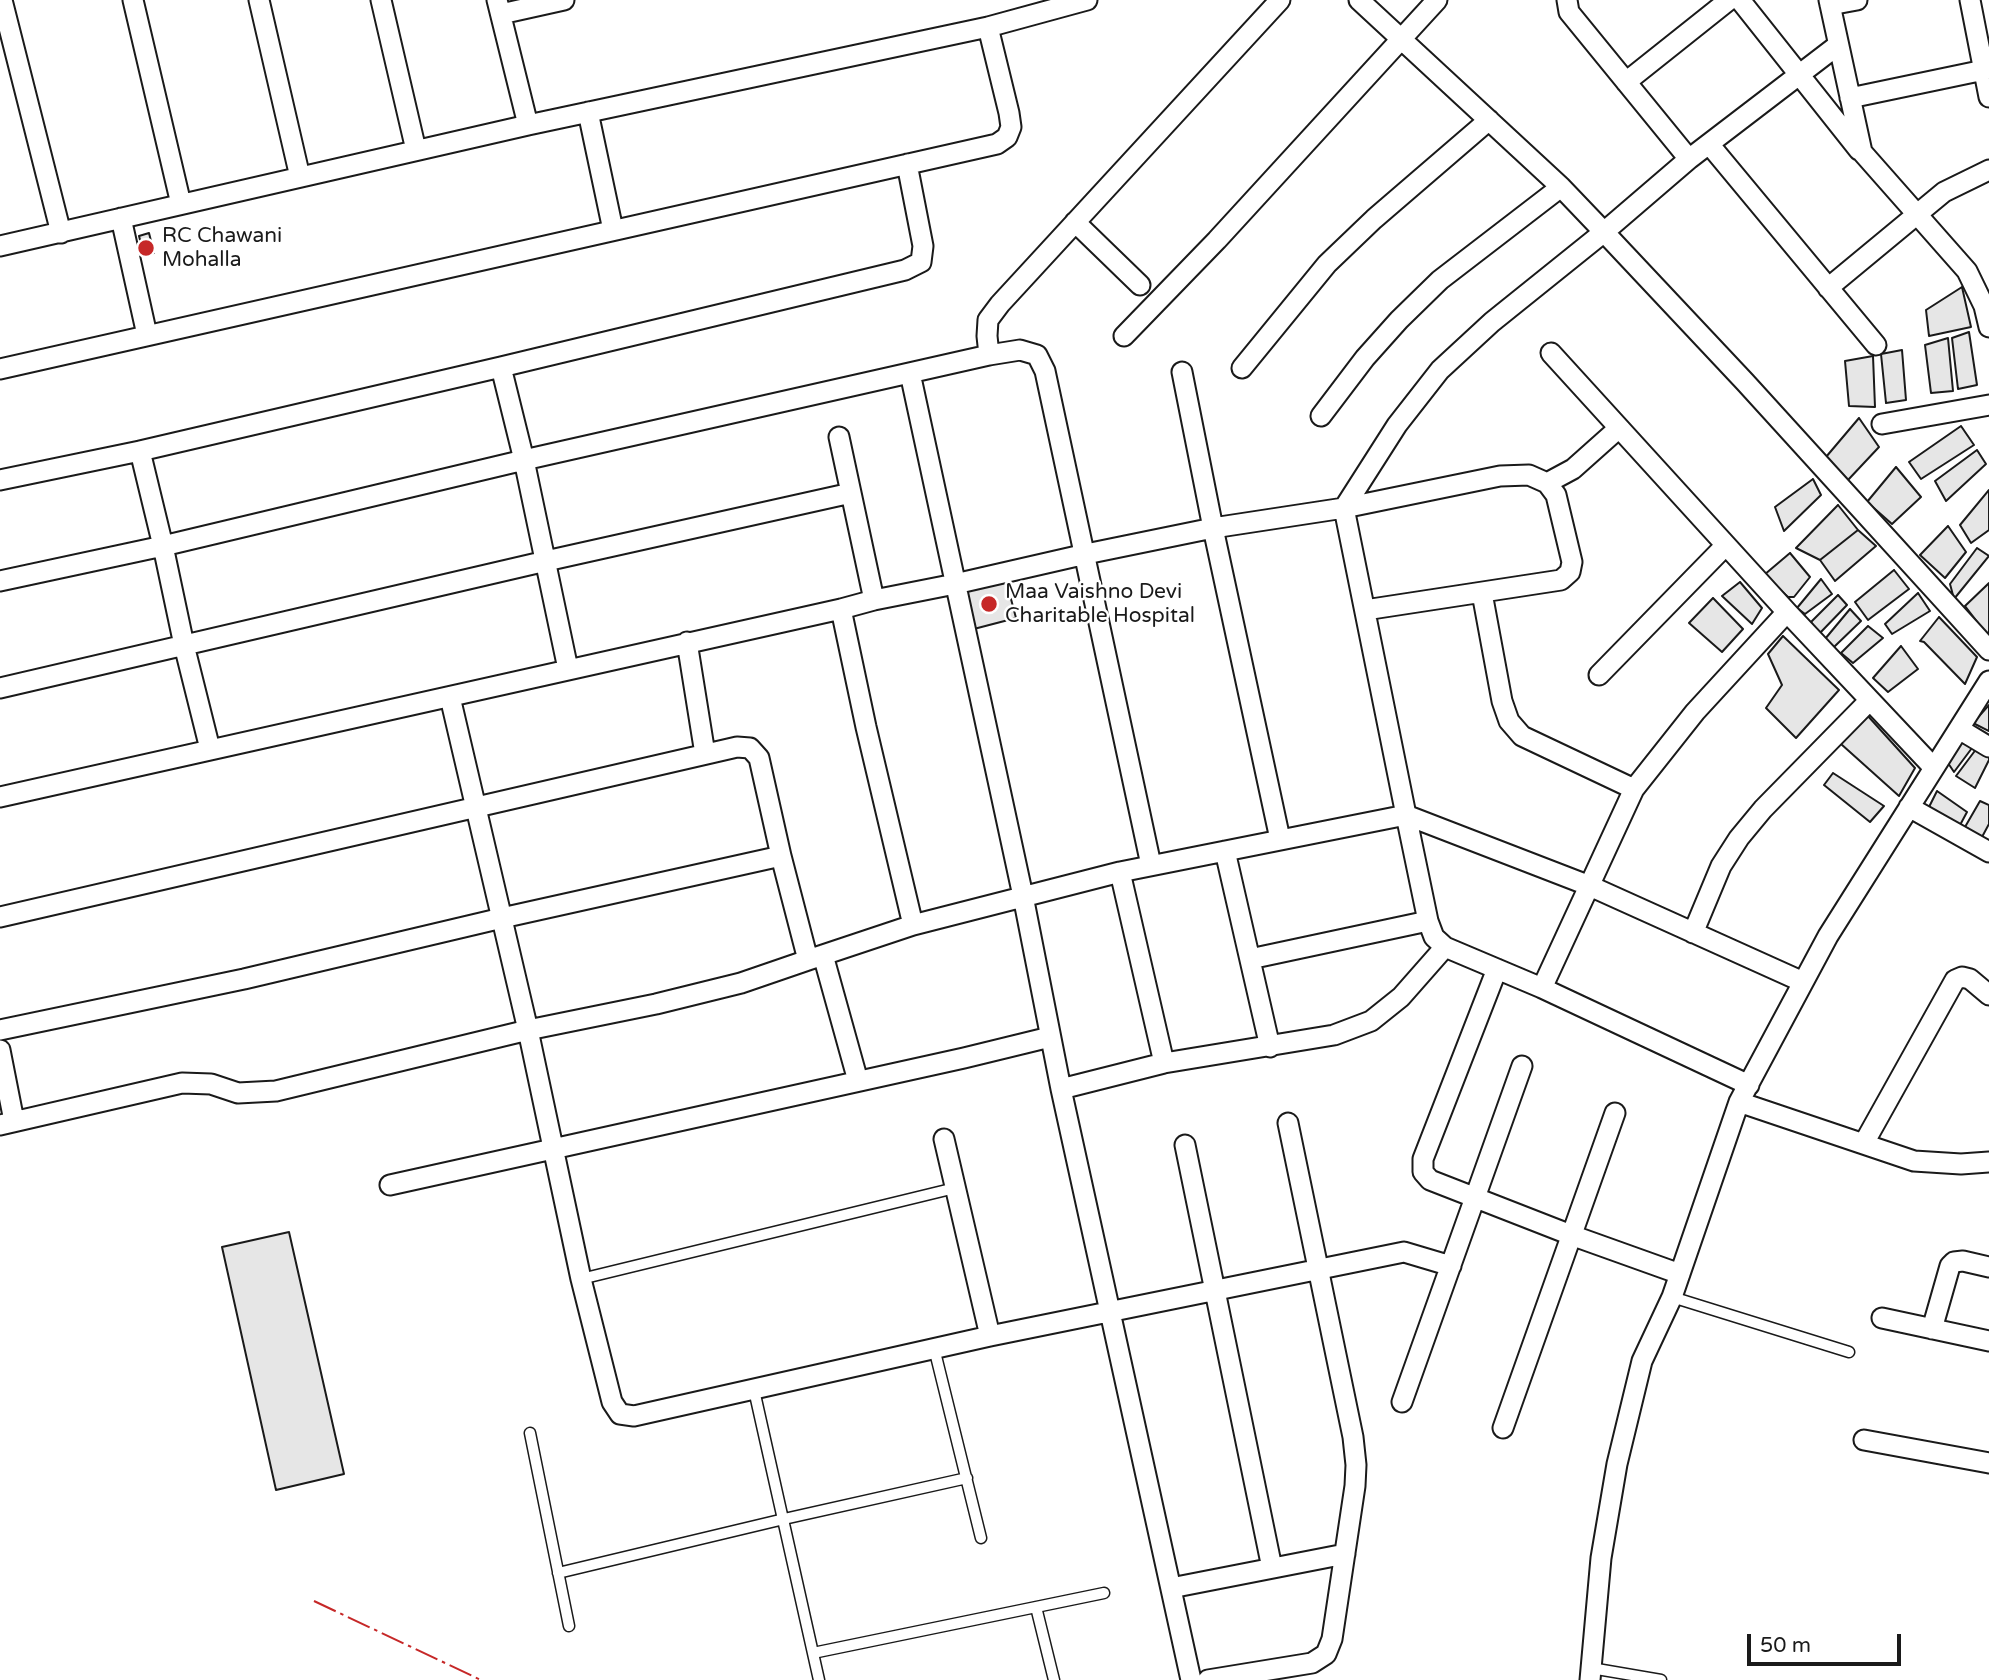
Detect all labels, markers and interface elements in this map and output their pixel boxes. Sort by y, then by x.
place label: RC Chawani Mohalla [162,223,282,273]
marker: RC Chawani Mohalla [136,238,156,258]
place label: Maa Vaishno Devi Charitable Hospital [1005,579,1195,629]
marker: Maa Vaishno Devi Charitable Hospital [979,594,999,614]
scale bar [1751,1620,1905,1664]
text: 50 m [1760,1633,1811,1658]

